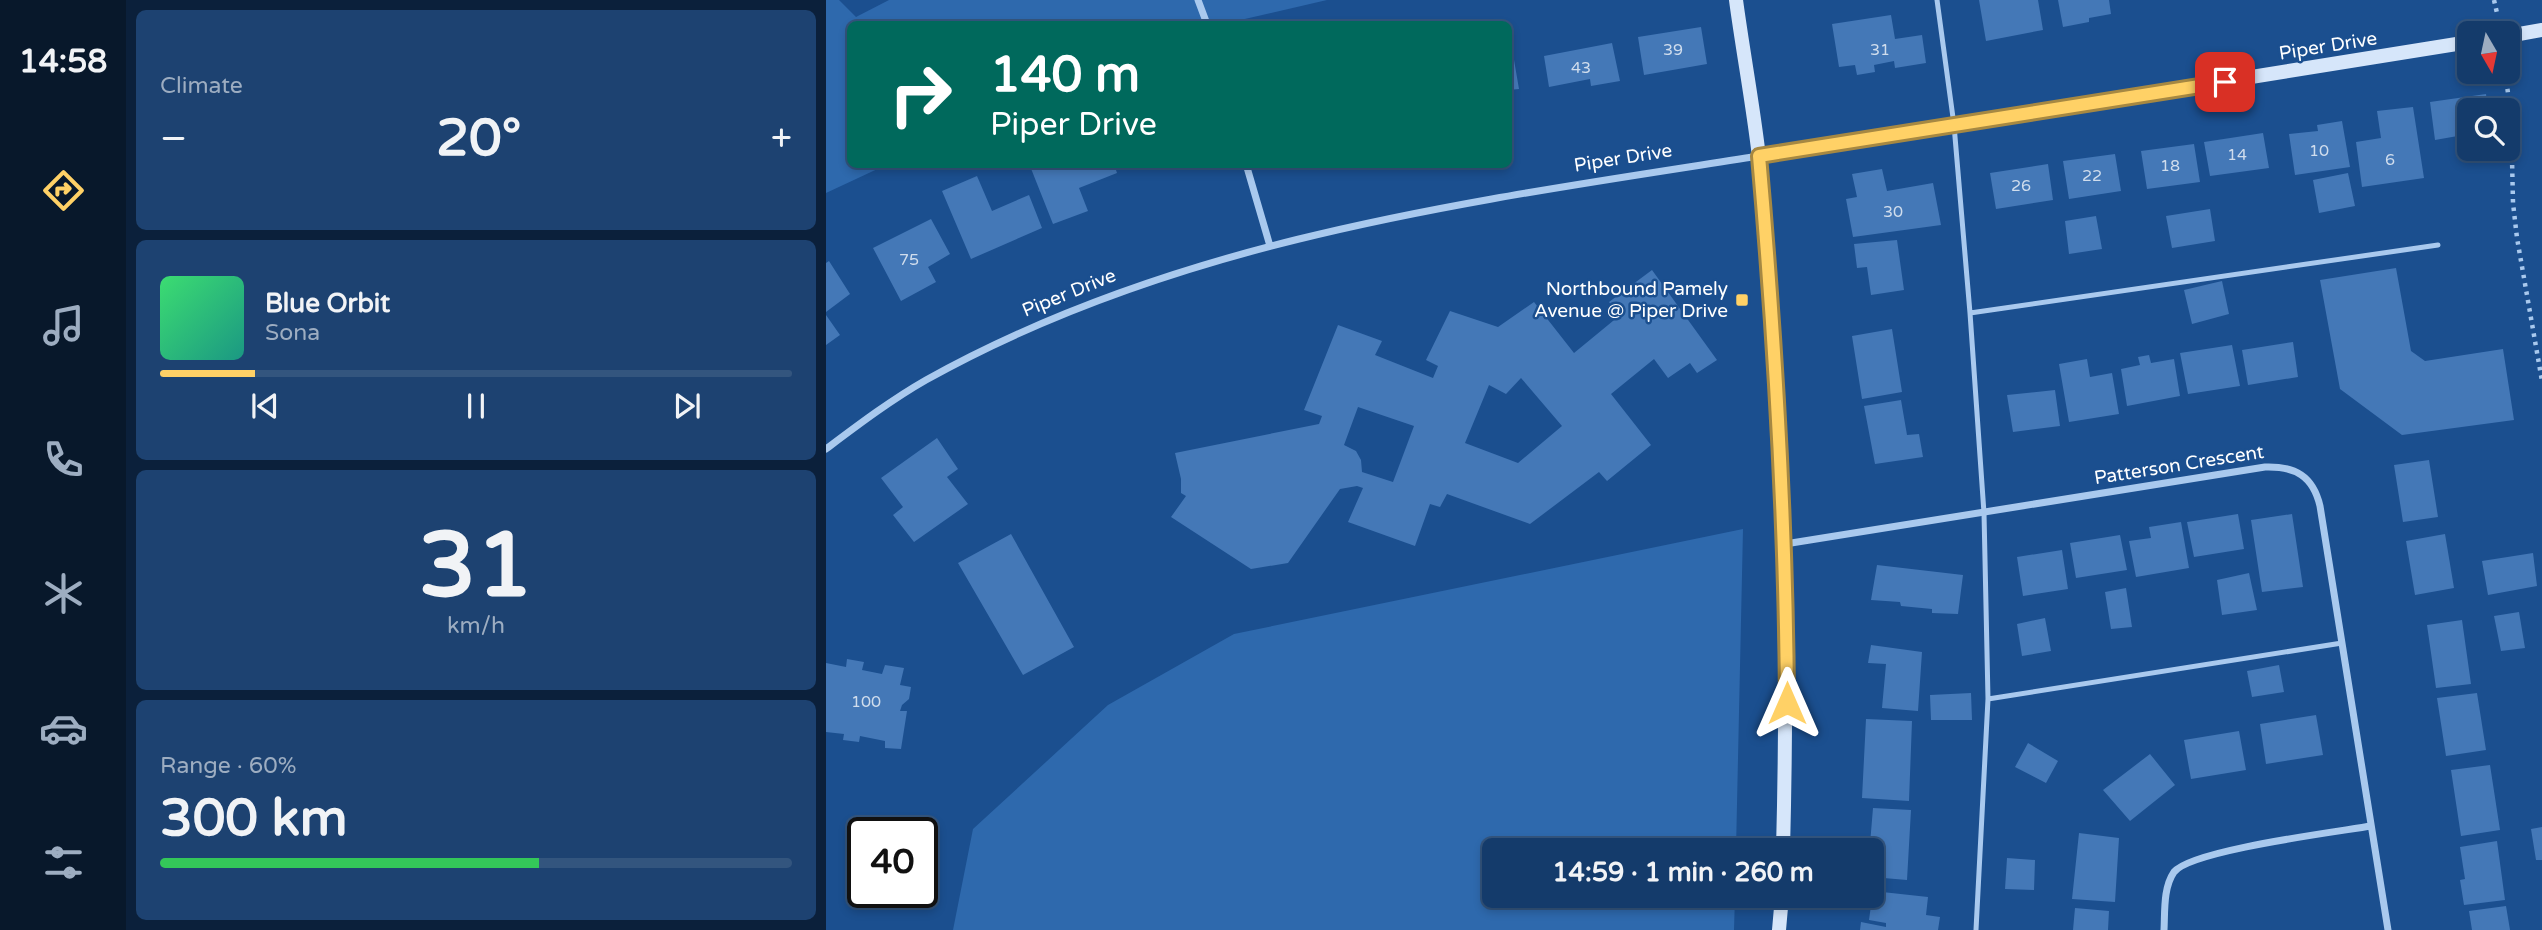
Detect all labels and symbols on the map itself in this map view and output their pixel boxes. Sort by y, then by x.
north arrow [2457,21,2520,84]
street label: Piper Drive [2277,27,2379,65]
house number: 39 [1663,40,1683,60]
house number: 31 [1870,40,1890,60]
pin [2195,52,2255,112]
house number: 43 [1571,58,1591,78]
street label: Piper Drive [1572,139,1674,177]
house number: 10 [2309,141,2329,161]
house number: 14 [2227,145,2247,165]
house number: 6 [2385,150,2395,170]
house number: 18 [2160,156,2180,176]
house number: 22 [2082,166,2102,186]
house number: 26 [2011,176,2031,196]
house number: 30 [1883,202,1903,222]
house number: 75 [899,250,919,270]
street label: Piper Drive [1019,264,1119,322]
place label: Northbound Pamely Avenue @ Piper Drive [1534,278,1728,322]
marker: Northbound Pamely Avenue @ Piper Drive [1734,292,1750,308]
street label: Patterson Crescent [2093,441,2265,489]
position arrow [1750,666,1824,740]
house number: 100 [851,692,881,712]
speed limit sign: 40 [847,817,938,908]

